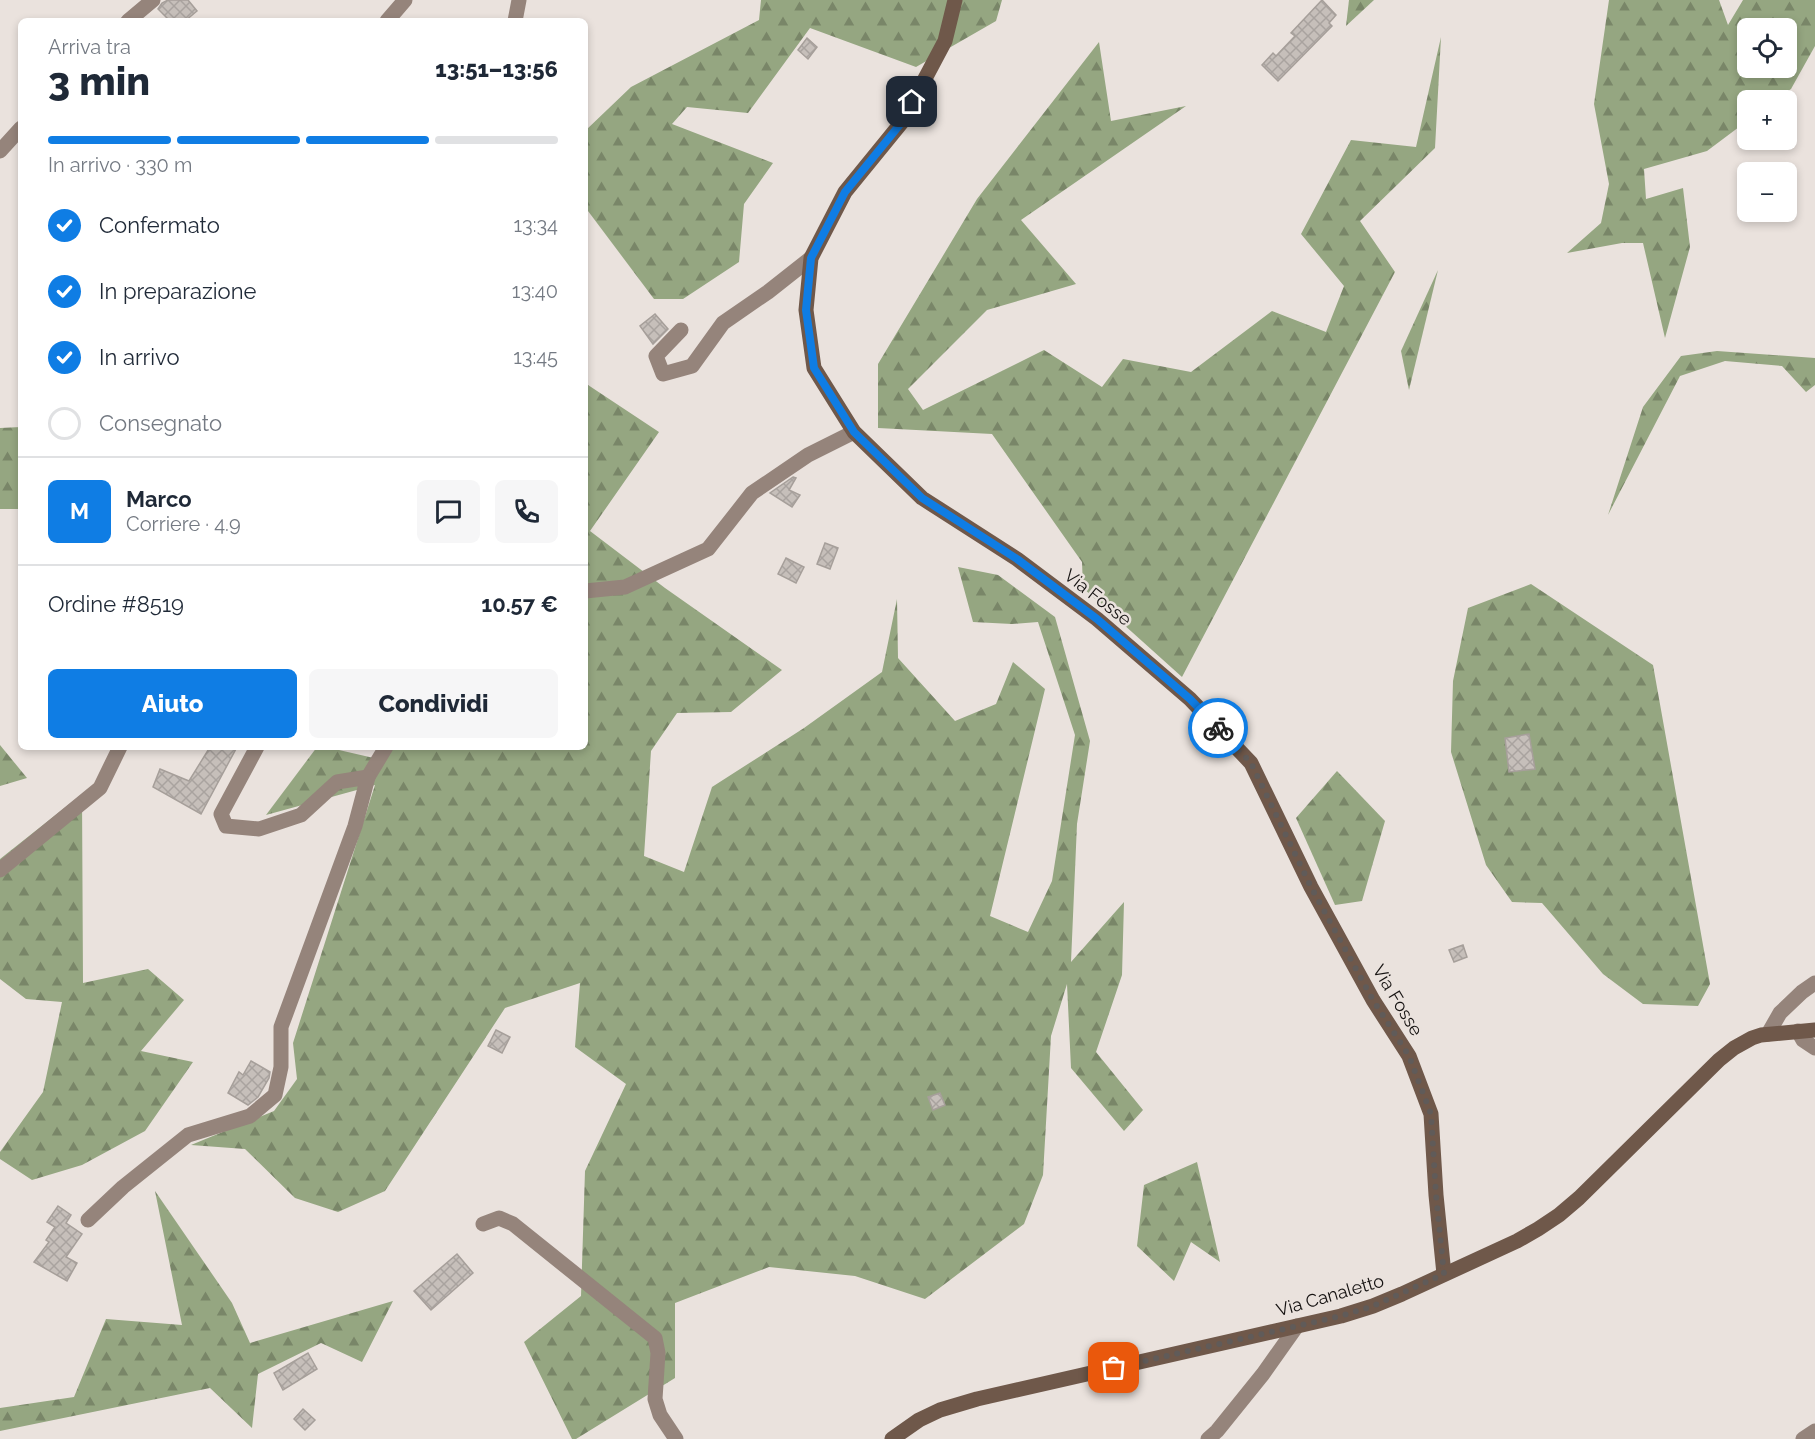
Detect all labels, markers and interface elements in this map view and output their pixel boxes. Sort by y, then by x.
map controls [1737,18,1797,222]
button: locate [1737,18,1797,78]
text: Arriva tra [48,35,131,59]
text: 13:51–13:56 [435,56,558,82]
text: 3 min [48,58,150,104]
pin [886,76,937,127]
icon: home [895,85,928,118]
button: + [1737,90,1797,150]
text: In arrivo · 330 m [48,153,192,177]
button: − [1737,162,1797,222]
icon: check [48,209,81,242]
text: Confermato [99,212,220,238]
text: 13:34 [513,213,558,237]
icon: check [48,275,81,308]
text: In preparazione [99,278,256,304]
text: 13:40 [512,279,558,303]
icon: check [48,341,81,374]
text: In arrivo [99,344,180,370]
text: 13:45 [513,345,558,369]
text: Consegnato [99,410,222,436]
button: chat [417,480,480,543]
button: phone [495,480,558,543]
text: Marco [126,486,192,512]
text: M [70,498,89,524]
text: Corriere · 4.9 [126,512,241,536]
street label: Via Fosse [1060,564,1136,630]
text: Ordine #8519 [48,591,184,617]
text: 10.57 € [481,591,558,617]
button: Aiuto [48,669,297,738]
button: Condividi [309,669,558,738]
courier [1188,698,1248,758]
icon: bike [1202,712,1235,745]
street label: Via Fosse [1369,961,1428,1040]
street label: Via Canaletto [1274,1270,1387,1320]
pin [1088,1342,1139,1393]
icon: bag [1097,1351,1130,1384]

